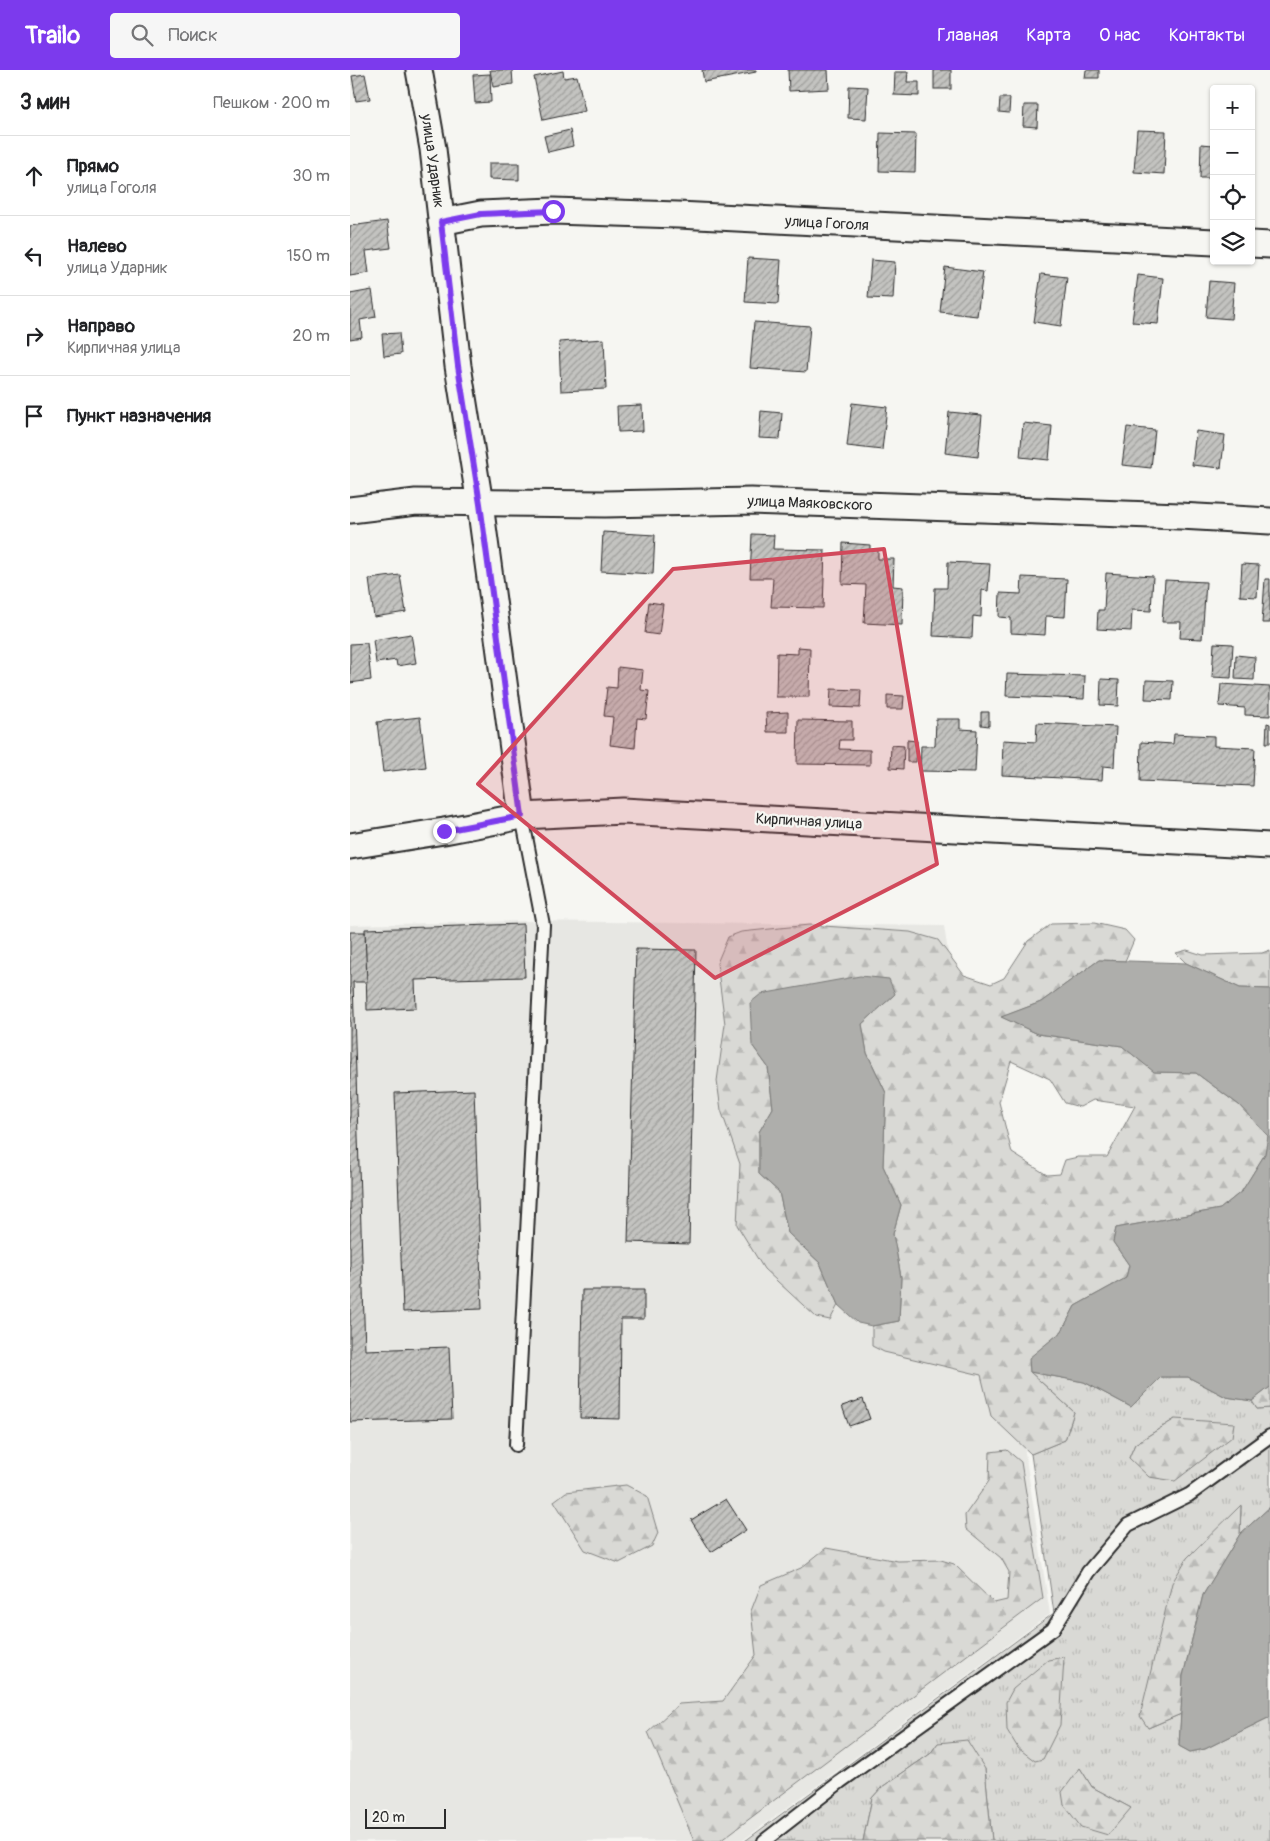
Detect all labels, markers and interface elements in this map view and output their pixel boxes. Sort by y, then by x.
search box [110,13,460,58]
text: Trailo [25,21,80,50]
icon: search [128,21,156,49]
text: Поиск [168,23,218,47]
text: Главная [937,24,998,47]
text: Карта [1026,24,1071,47]
text: О нас [1099,24,1141,47]
text: Контакты [1169,24,1245,47]
map controls [1210,85,1255,265]
button: + [1210,85,1255,130]
text: 3 мин [20,89,70,116]
text: Пешком · 200 m [213,93,330,113]
street label: улица Ударник [416,112,449,209]
button: − [1210,130,1255,175]
text: Прямо [67,154,119,178]
icon: ahead [20,162,48,190]
text: 30 m [292,166,330,186]
button: locate [1210,175,1255,220]
text: улица Гоголя [67,178,157,198]
route start [542,200,565,223]
street label: улица Гоголя [784,212,869,235]
button: layers [1210,220,1255,265]
text: Налево [67,234,127,258]
icon: left [20,242,48,270]
text: 150 m [286,246,330,266]
text: улица Ударник [67,258,168,278]
text: Направо [67,314,135,338]
icon: right [20,322,48,350]
text: 20 m [292,326,330,346]
text: Кирпичная улица [67,338,180,358]
icon: arrive [20,402,48,430]
text: Пункт назначения [67,404,211,428]
street label: улица Маяковского [746,492,873,515]
street label: Кирпичная улица [755,809,863,834]
route end [433,820,456,843]
scale bar [365,1806,446,1829]
text: 20 m [372,1809,405,1826]

